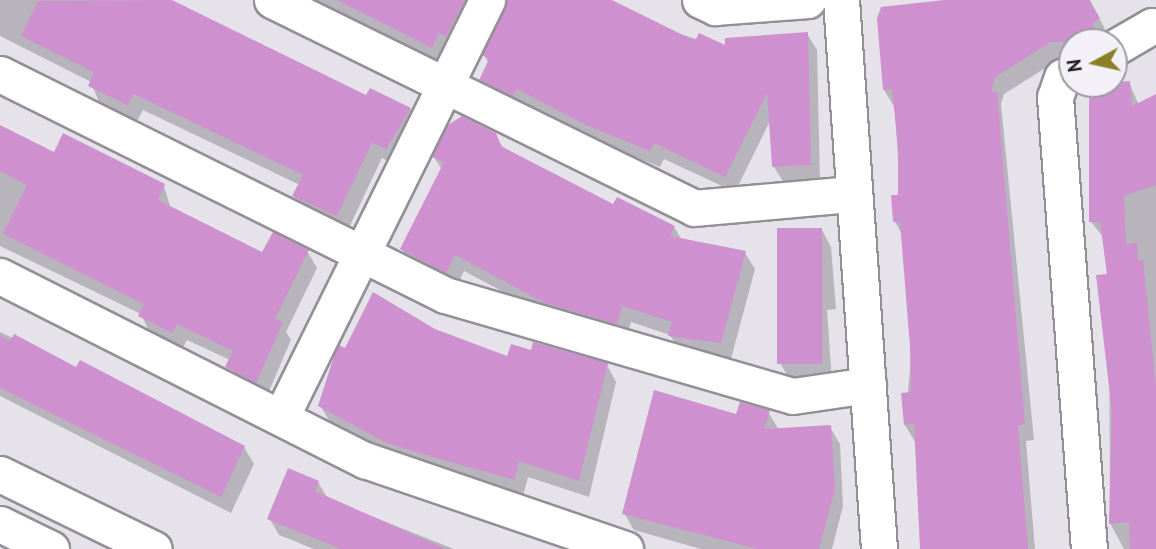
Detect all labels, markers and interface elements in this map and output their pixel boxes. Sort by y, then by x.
north arrow [1058,28,1128,98]
text: N [1061,58,1087,74]

